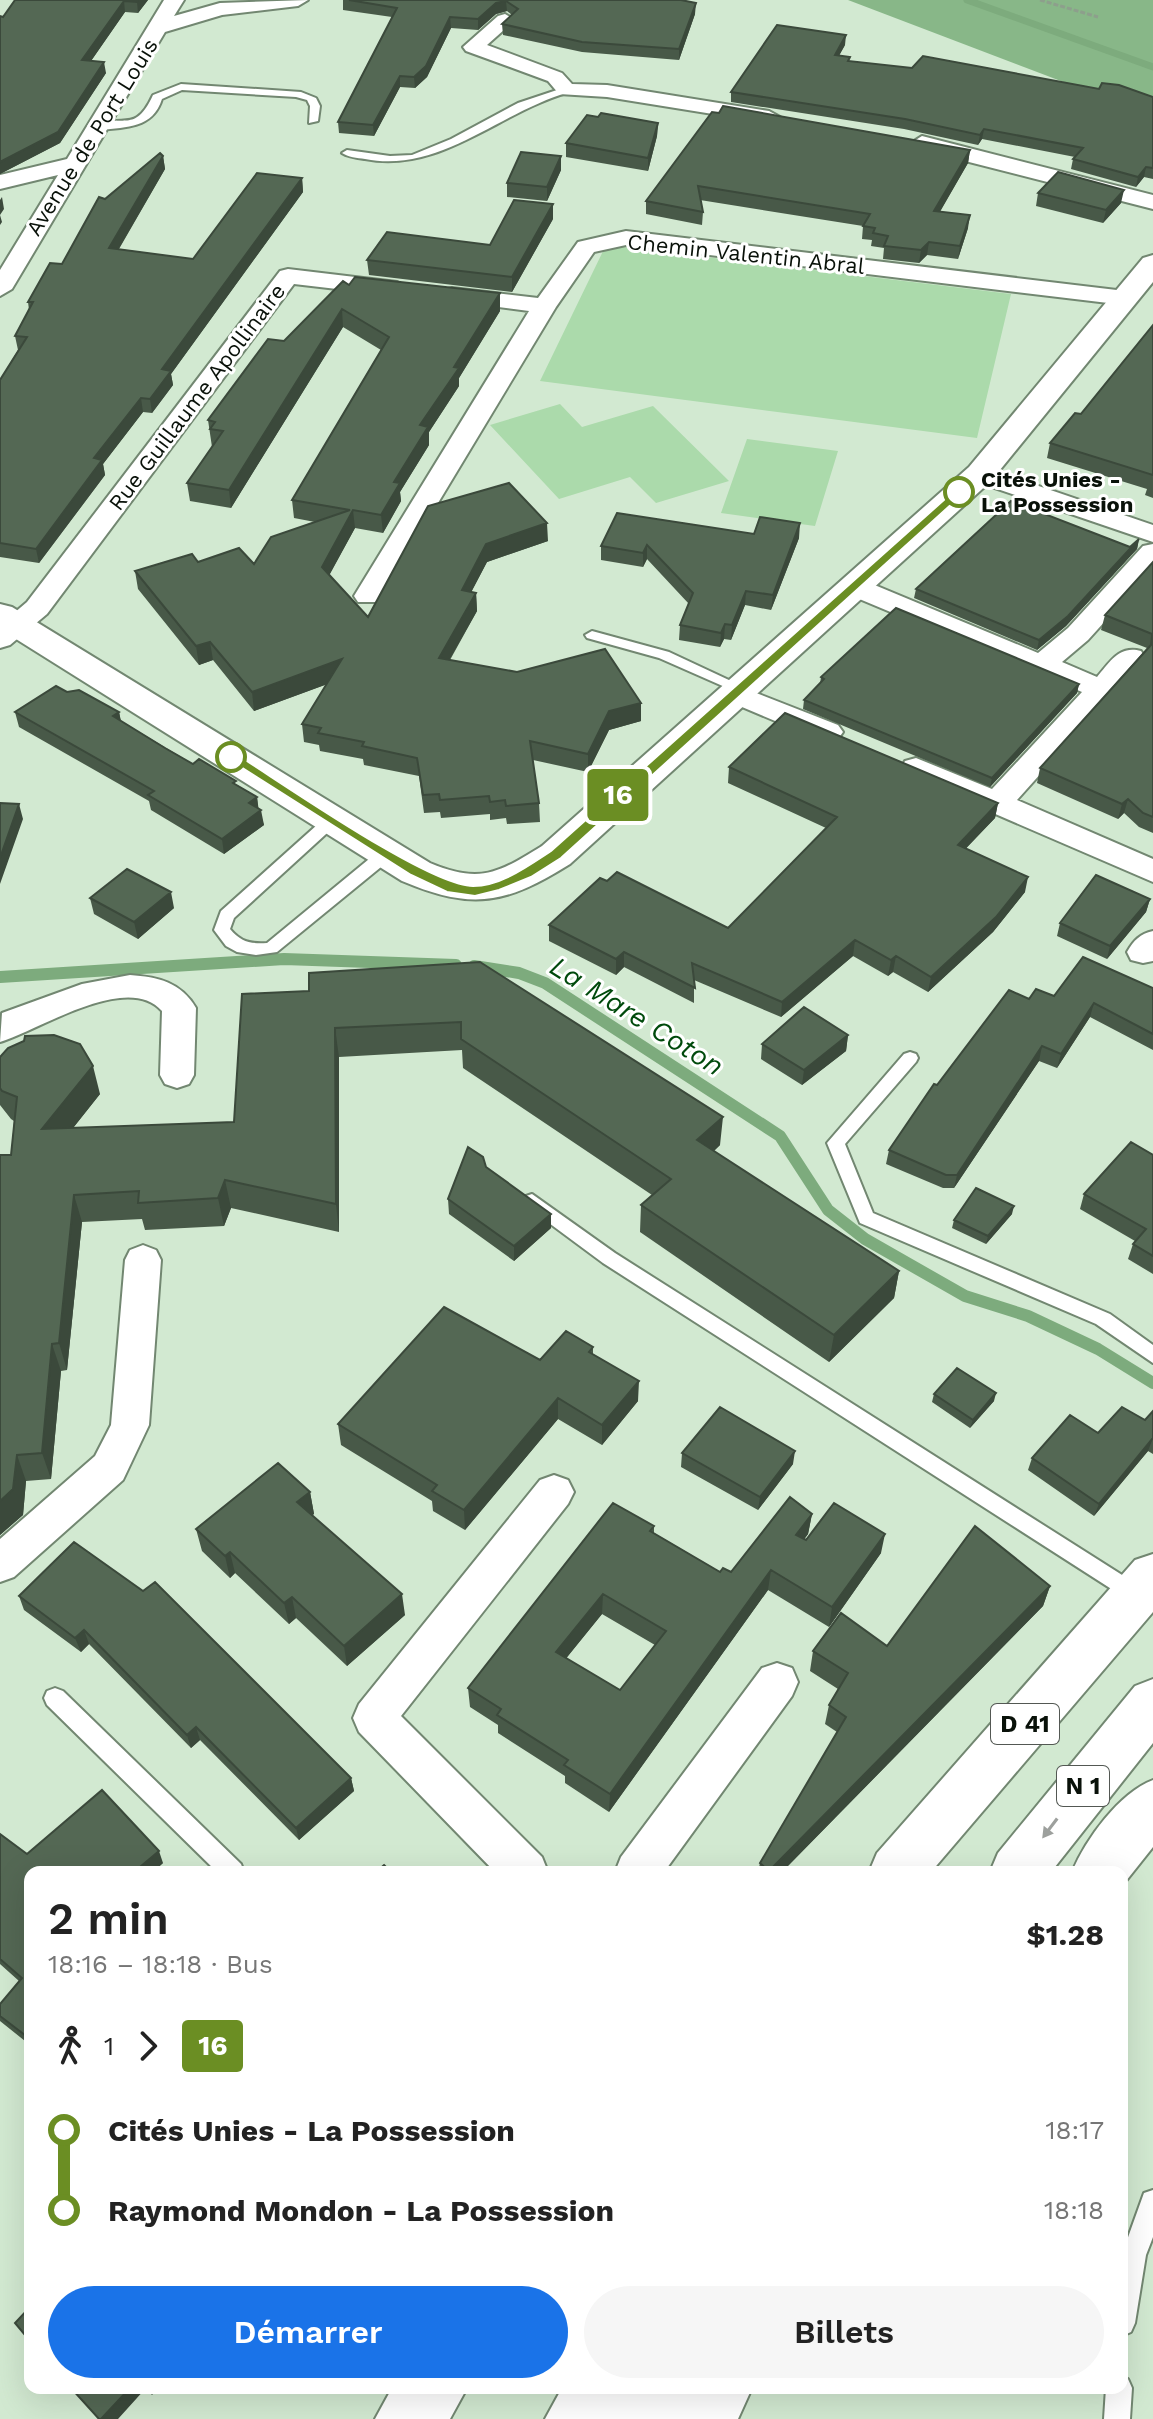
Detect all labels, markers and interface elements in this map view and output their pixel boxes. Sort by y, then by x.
street label: Avenue de Port Louis [21,34,163,240]
street label: Chemin Valentin Abral [626,229,866,279]
street label: Rue Guillaume Apollinaire [104,279,290,515]
place label: Cités Unies - La Possession [981,467,1133,517]
marker: Cités Unies - La Possession [944,477,974,507]
unlabelled marker [216,742,246,772]
line badge: 16 [582,769,654,821]
text: 16 [603,778,633,811]
water label: La Mare Coton [544,949,730,1083]
road number: D 41 [991,1704,1059,1744]
road number: N 1 [1057,1766,1109,1806]
one-way arrow [1043,1818,1059,1838]
text: 2 min [48,1893,169,1945]
text: $1.28 [1026,1917,1104,1952]
text: 18:16 – 18:18 · Bus [48,1949,273,1979]
icon: walk [48,2024,92,2068]
icon: forward [126,2024,170,2068]
text: 16 [198,2029,227,2062]
text: 1 [104,2031,114,2061]
text: Cités Unies - La Possession [108,2113,515,2148]
text: 18:17 [1045,2115,1104,2145]
text: Raymond Mondon - La Possession [108,2193,614,2228]
text: 18:18 [1044,2195,1104,2225]
button: Démarrer [48,2286,568,2378]
button: Billets [584,2286,1104,2378]

